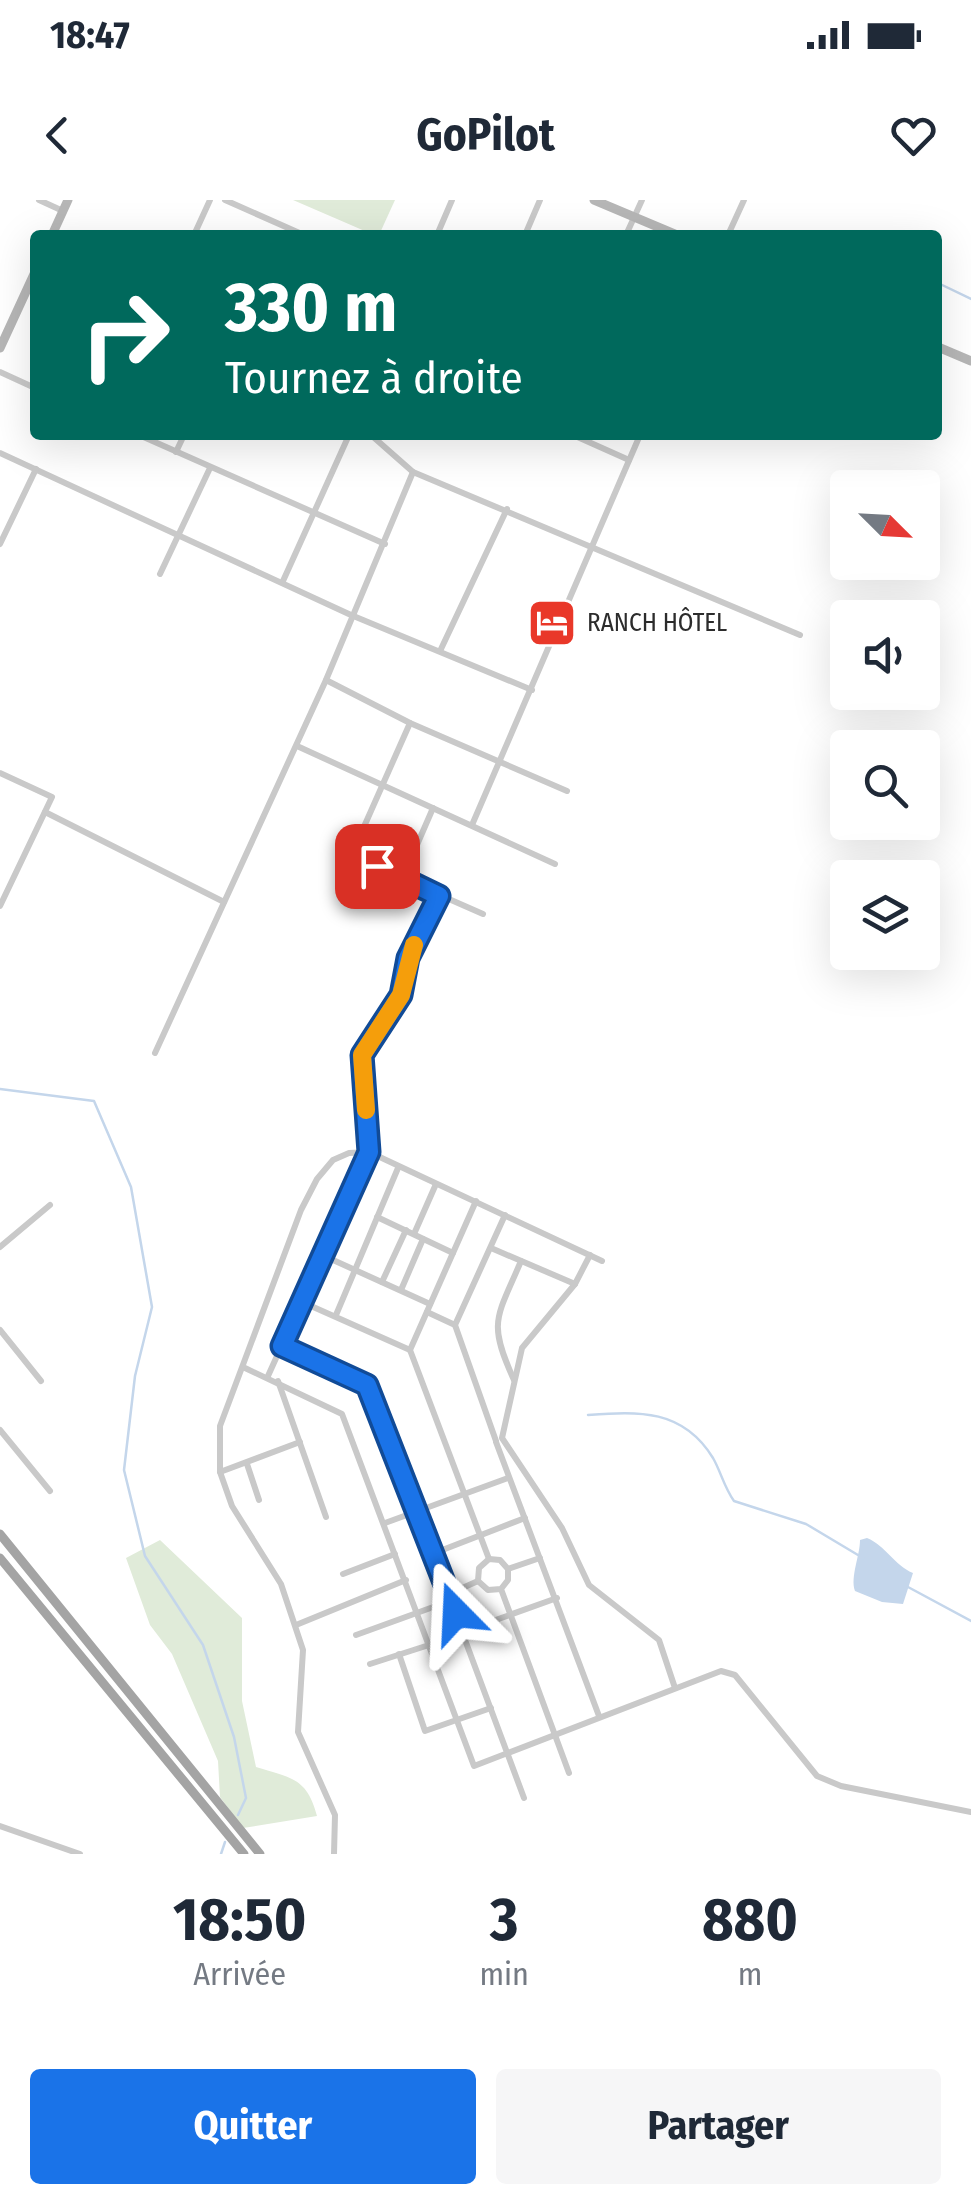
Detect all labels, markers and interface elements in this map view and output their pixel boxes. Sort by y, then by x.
text: 18:47 [50,12,130,58]
icon: back [30,108,85,163]
text: GoPilot [416,108,555,162]
icon: heart [886,108,941,163]
text: 330 m [225,266,397,350]
icon: right [60,270,190,400]
text: Tournez à droite [225,351,523,405]
north arrow [830,470,940,580]
map controls [830,470,940,970]
hotel icon: RANCH HÔTEL [526,597,578,649]
button: sound [830,600,940,710]
place label: RANCH HÔTEL [587,607,727,638]
button: search [830,730,940,840]
pin [335,824,420,909]
icon: arrive [350,839,405,894]
button: layers [830,860,940,970]
position arrow [404,1561,508,1665]
text: 18:50 [173,1884,306,1956]
text: 3 [490,1884,518,1956]
text: 880 [702,1884,798,1956]
text: Arrivée [193,1955,286,1993]
text: min [479,1955,529,1993]
text: m [738,1955,762,1993]
button: Quitter [30,2069,476,2184]
button: Partager [496,2069,941,2184]

